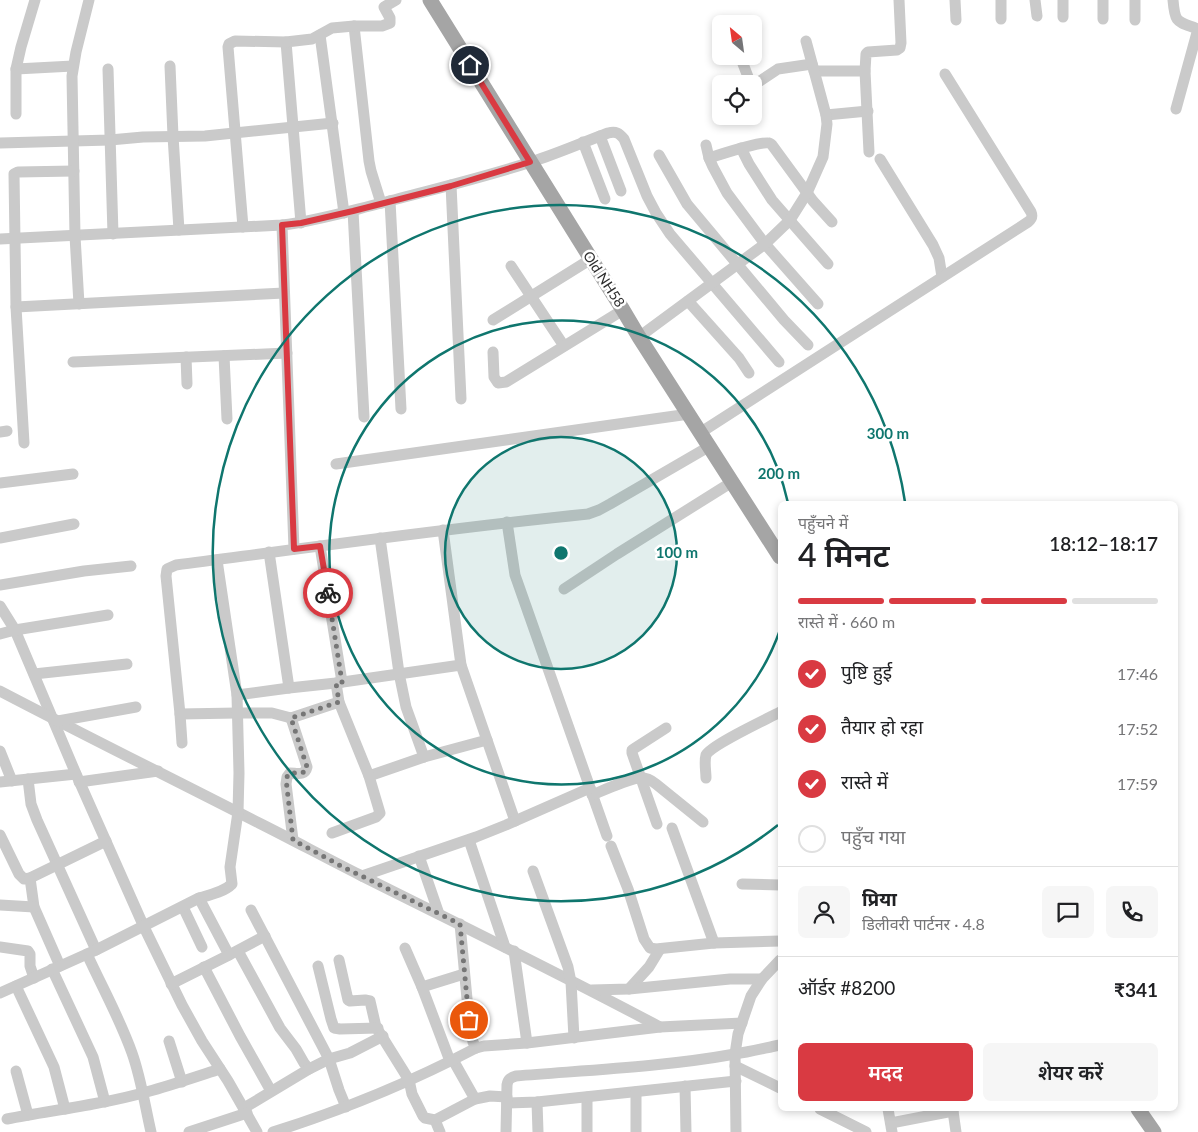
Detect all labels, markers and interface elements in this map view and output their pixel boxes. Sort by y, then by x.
north arrow [712,15,762,65]
map controls [712,15,762,125]
pin [449,44,491,86]
icon: home [456,51,484,79]
button: locate [712,75,762,125]
street label: Old NH58 [580,248,629,310]
text: 300 m [867,424,909,442]
text: 200 m [758,464,800,482]
text: पहुँचने में [798,513,848,532]
text: 18:12–18:17 [1049,532,1158,555]
text: 4 मिनट [798,535,890,574]
text: 100 m [656,543,698,561]
centre of rings [552,544,570,562]
courier [303,568,353,618]
icon: bike [314,579,342,607]
text: रास्ते में · 660 m [798,612,895,631]
icon: check [798,660,826,688]
text: पुष्टि हुई [841,660,892,683]
text: 17:46 [1117,664,1158,683]
icon: check [798,715,826,743]
text: तैयार हो रहा [841,715,923,738]
text: 17:52 [1117,719,1158,738]
icon: check [798,770,826,798]
text: रास्ते में [841,770,888,793]
text: 17:59 [1117,774,1158,793]
text: पहुँच गया [841,825,905,848]
button: person [798,886,850,938]
button: chat [1042,886,1094,938]
button: phone [1106,886,1158,938]
text: प्रिया [862,887,897,910]
text: डिलीवरी पार्टनर · 4.8 [862,914,985,933]
text: ऑर्डर #8200 [798,976,895,999]
text: ₹341 [1114,978,1158,1001]
pin [448,999,490,1041]
icon: bag [455,1006,483,1034]
button: मदद [798,1043,973,1101]
button: शेयर करें [983,1043,1158,1101]

